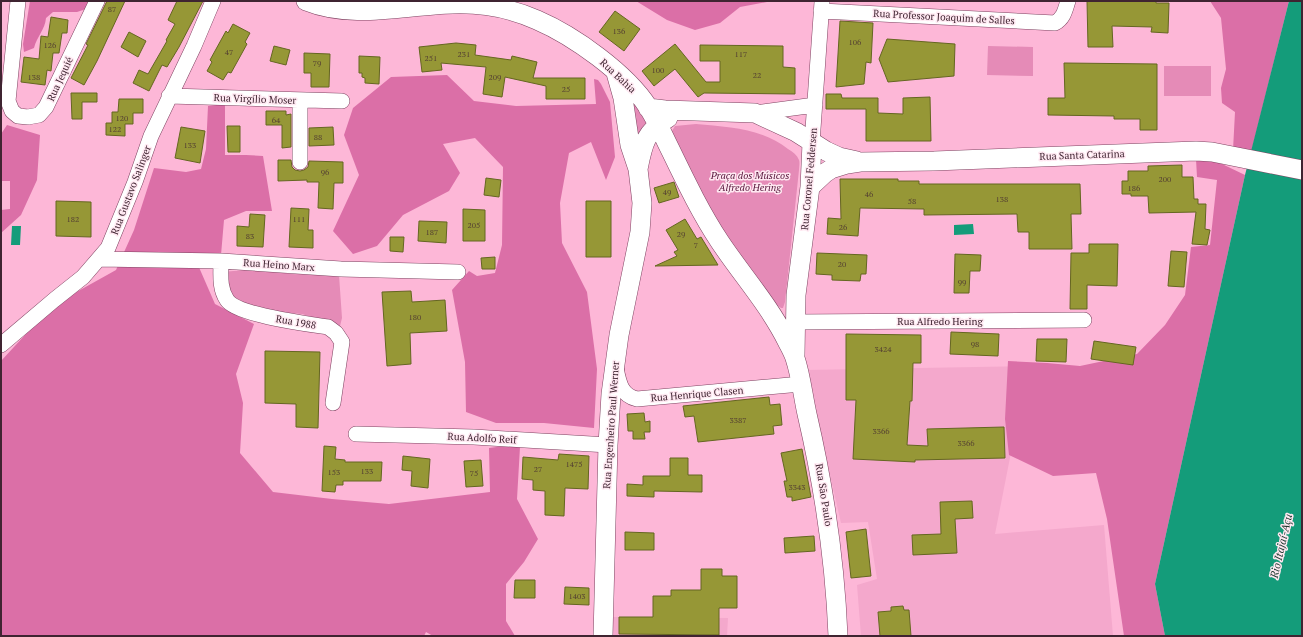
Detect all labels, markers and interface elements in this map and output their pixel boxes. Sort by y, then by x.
house number: 87 [108,4,116,14]
street label: Rua Professor Joaquim de Salles [873,7,1015,27]
house number: 136 [613,26,626,36]
house number: 106 [849,37,862,47]
house number: 126 [44,40,57,50]
house number: 47 [225,47,233,57]
house number: 231 [458,49,470,59]
house number: 117 [735,49,747,59]
house number: 251 [425,53,437,63]
street label: Rua Jequié [44,55,76,103]
street label: Rua Bahia [597,56,639,96]
house number: 79 [313,58,321,68]
house number: 100 [652,65,664,75]
house number: 22 [753,70,761,80]
house number: 138 [28,72,40,82]
house number: 209 [489,72,501,82]
house number: 25 [562,84,570,94]
street label: Rua Virgílio Moser [213,91,297,107]
house number: 120 [116,113,128,123]
house number: 64 [272,115,281,125]
house number: 122 [109,124,121,134]
street label: Rua Coronel Feddersen [798,127,820,231]
house number: 88 [314,132,322,142]
house number: 133 [184,140,196,150]
street label: Rua Gustavo Salinger [108,143,154,237]
street label: Rua Santa Catarina [1039,147,1125,163]
house number: 96 [321,167,330,177]
park label: Praça dos Músicos Alfredo Hering [710,169,789,194]
house number: 200 [1159,174,1171,184]
house number: 186 [1128,183,1141,193]
house number: 49 [663,187,671,197]
house number: 46 [865,189,874,199]
house number: 138 [996,194,1008,204]
house number: 58 [908,196,916,206]
house number: 182 [67,214,79,224]
house number: 111 [293,214,305,224]
house number: 205 [468,220,480,230]
house number: 26 [839,222,848,232]
house number: 187 [426,227,438,237]
house number: 29 [677,229,685,239]
house number: 83 [246,231,254,241]
house number: 7 [694,240,698,250]
street label: Rua Heino Marx [243,256,316,274]
house number: 20 [838,259,846,269]
house number: 99 [958,277,966,287]
street label: Rua 1988 [275,312,317,332]
house number: 180 [409,312,421,322]
street label: Rua Alfredo Hering [897,315,983,328]
house number: 98 [971,339,979,349]
house number: 3424 [874,344,892,354]
street label: Rua Engenheiro Paul Werner [600,361,622,489]
street label: Rua Henrique Clasen [650,383,744,405]
house number: 3387 [729,415,747,425]
house number: 3366 [872,426,890,436]
street label: Rua Adolfo Reif [447,430,517,446]
house number: 3366 [957,438,975,448]
house number: 1475 [565,459,583,469]
street label: Rua São Paulo [813,463,835,528]
house number: 27 [534,464,542,474]
house number: 133 [361,466,373,476]
house number: 153 [328,467,340,477]
house number: 75 [470,468,478,478]
house number: 3343 [788,482,806,492]
water label: Rio Itajaí-Açu [1267,512,1296,581]
house number: 1403 [568,591,586,601]

